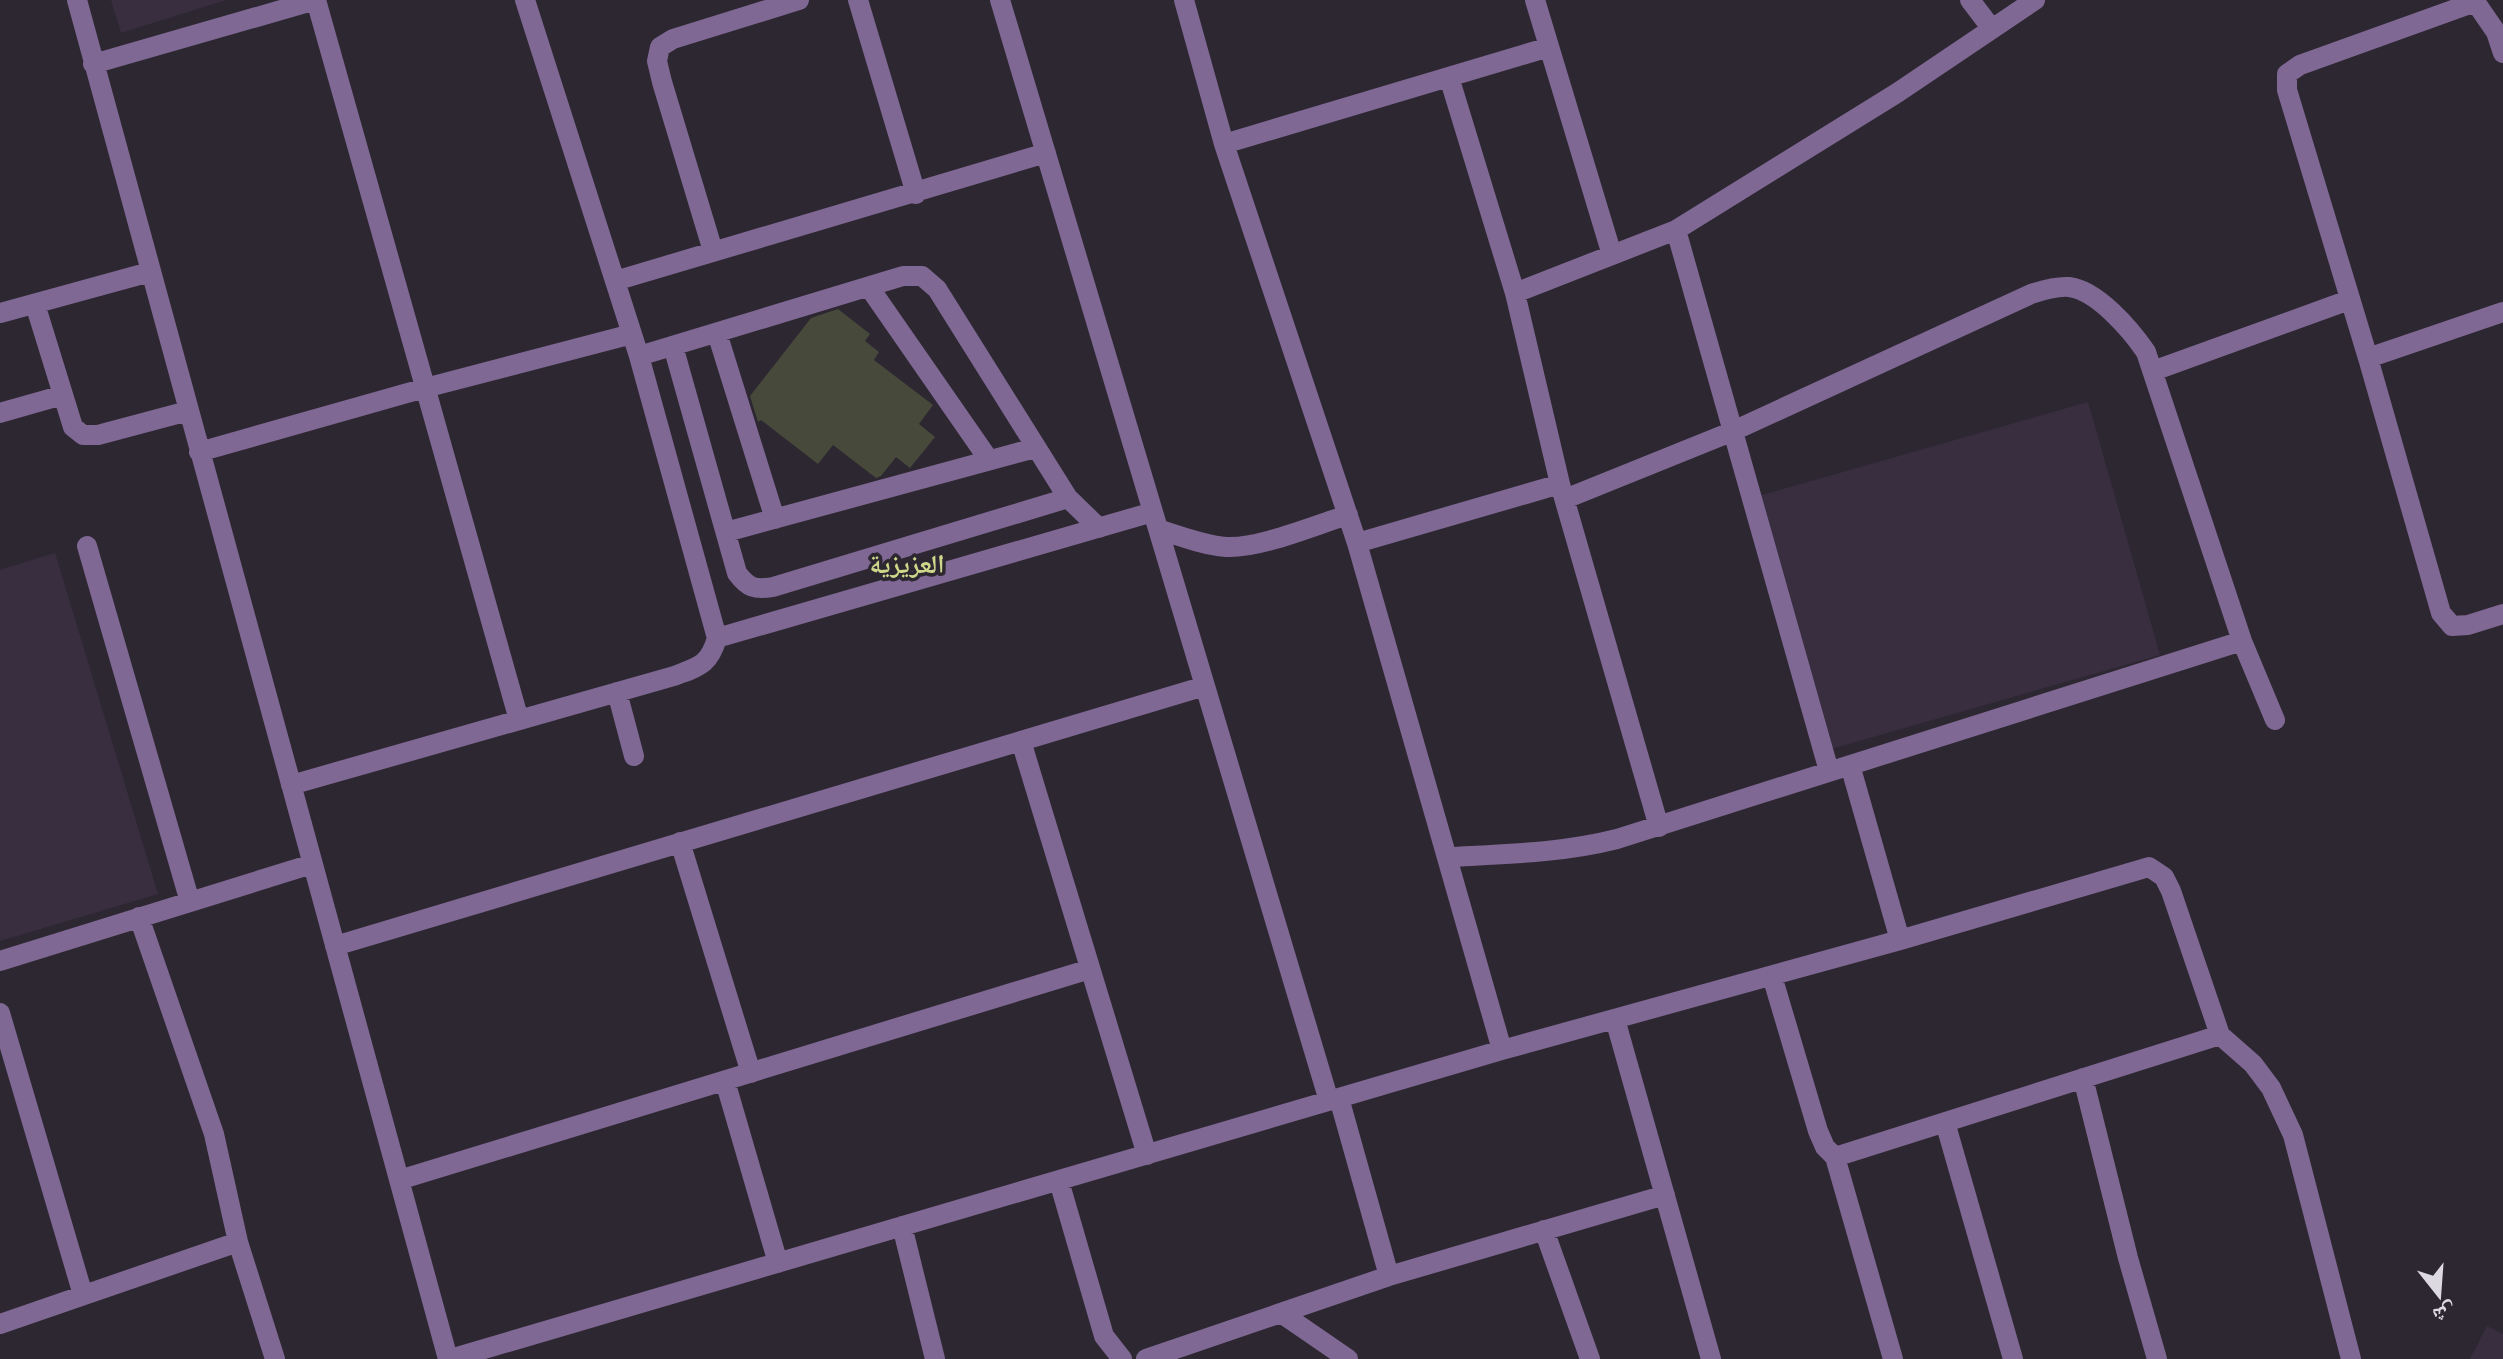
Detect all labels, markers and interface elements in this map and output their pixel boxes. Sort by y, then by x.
district label: العزيزية [869,547,945,578]
north arrow [2399,1255,2479,1335]
text: ش [2430,1297,2460,1331]

